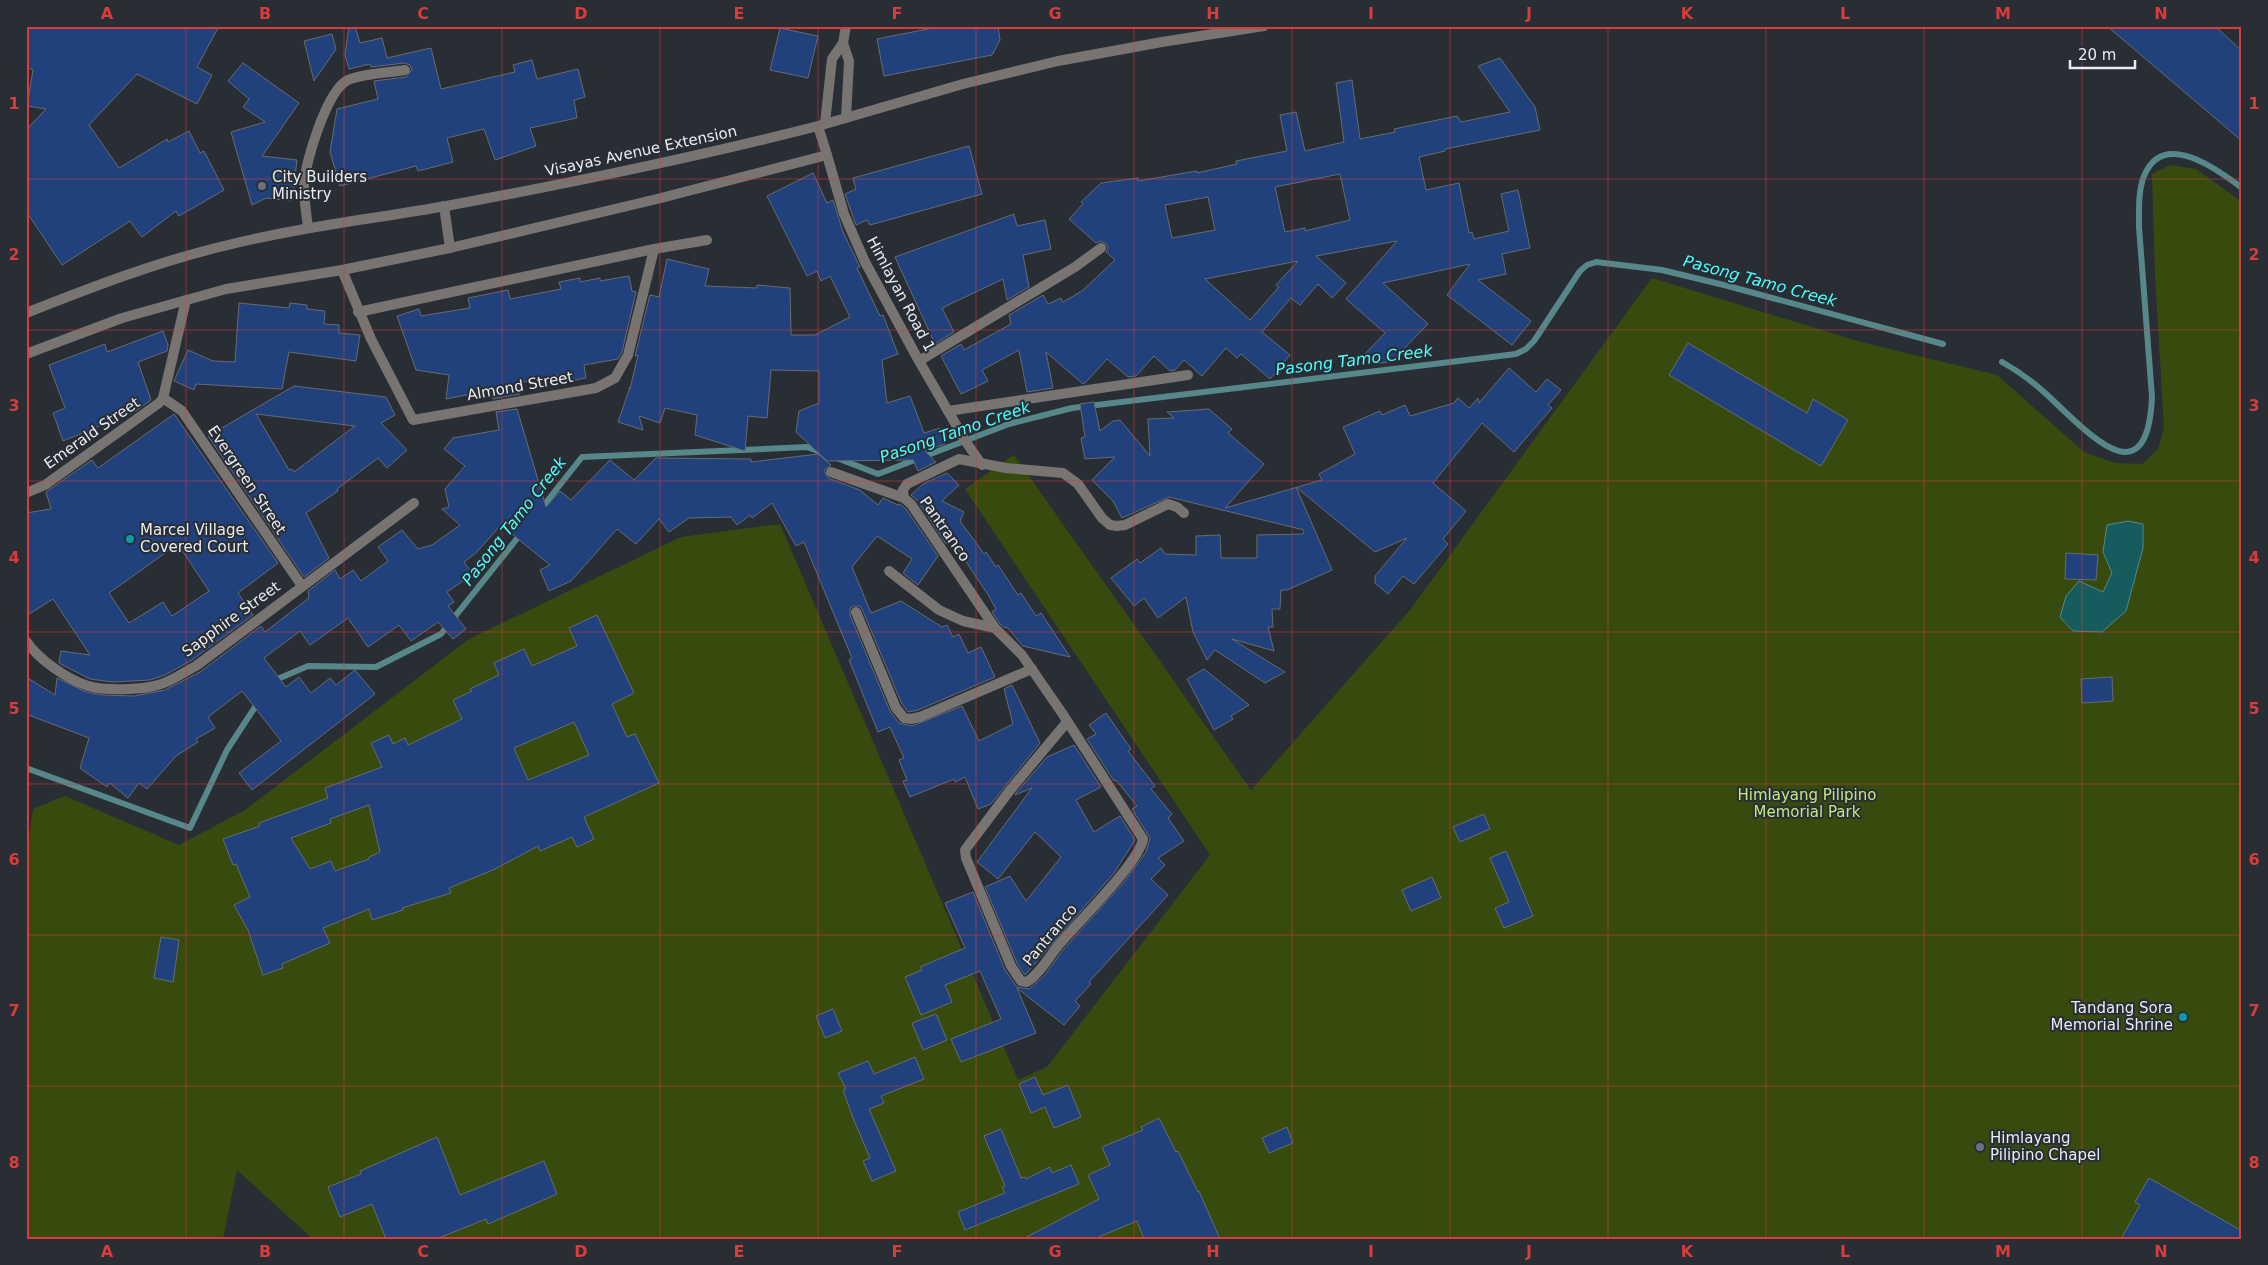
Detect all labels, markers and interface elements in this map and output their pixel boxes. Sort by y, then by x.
text: A [101,4,114,23]
text: B [259,4,271,23]
text: C [417,4,429,23]
text: D [574,4,588,23]
text: E [734,4,744,23]
text: F [892,4,902,23]
text: G [1048,4,1062,23]
text: H [1206,4,1220,23]
text: I [1368,4,1374,23]
text: J [1525,4,1532,23]
text: K [1681,4,1694,23]
text: L [1840,4,1850,23]
text: M [1995,4,2011,23]
text: N [2154,4,2168,23]
scale bar [2070,38,2136,70]
text: 20 m [2078,46,2116,64]
text: 1 [8,94,20,113]
text: 1 [2248,94,2260,113]
street label: Visayas Avenue Extension [543,122,739,180]
place label: City Builders Ministry [272,168,367,203]
marker: City Builders Ministry [256,180,268,192]
street label: Himlayan Road 1 [863,233,939,355]
text: 2 [8,245,20,264]
text: 2 [2248,245,2260,264]
water label: Pasong Tamo Creek [1681,251,1839,311]
water label: Pasong Tamo Creek [1274,341,1434,379]
street label: Almond Street [465,368,575,404]
street label: Emerald Street [41,393,143,473]
text: 3 [8,396,20,415]
text: 3 [2248,396,2260,415]
water label: Pasong Tamo Creek [877,397,1033,467]
street label: Evergreen Street [204,422,290,538]
water label: Pasong Tamo Creek [458,452,571,589]
street label: Pantranco [916,493,974,565]
place label: Marcel Village Covered Court [140,521,248,556]
marker: Marcel Village Covered Court [124,533,136,545]
text: 4 [8,548,20,567]
text: 4 [2248,548,2260,567]
street label: Sapphire Street [178,577,284,661]
text: 5 [8,699,20,718]
text: 5 [2248,699,2260,718]
park label: Himlayang Pilipino Memorial Park [1738,786,1876,821]
text: 6 [8,850,20,869]
text: 6 [2248,850,2260,869]
street label: Pantranco [1019,900,1081,970]
place label: Tandang Sora Memorial Shrine [2050,999,2173,1034]
text: 7 [8,1001,20,1020]
text: 7 [2248,1001,2260,1020]
marker: Tandang Sora Memorial Shrine [2177,1011,2189,1023]
place label: Himlayang Pilipino Chapel [1990,1129,2100,1164]
marker: Himlayang Pilipino Chapel [1974,1141,1986,1153]
text: 8 [8,1153,20,1172]
text: 8 [2248,1153,2260,1172]
text: A [101,1242,114,1261]
text: B [259,1242,271,1261]
text: C [417,1242,429,1261]
text: D [574,1242,588,1261]
text: E [734,1242,744,1261]
text: F [892,1242,902,1261]
text: G [1048,1242,1062,1261]
text: H [1206,1242,1220,1261]
text: I [1368,1242,1374,1261]
text: J [1525,1242,1532,1261]
text: K [1681,1242,1694,1261]
text: L [1840,1242,1850,1261]
text: M [1995,1242,2011,1261]
text: N [2154,1242,2168,1261]

